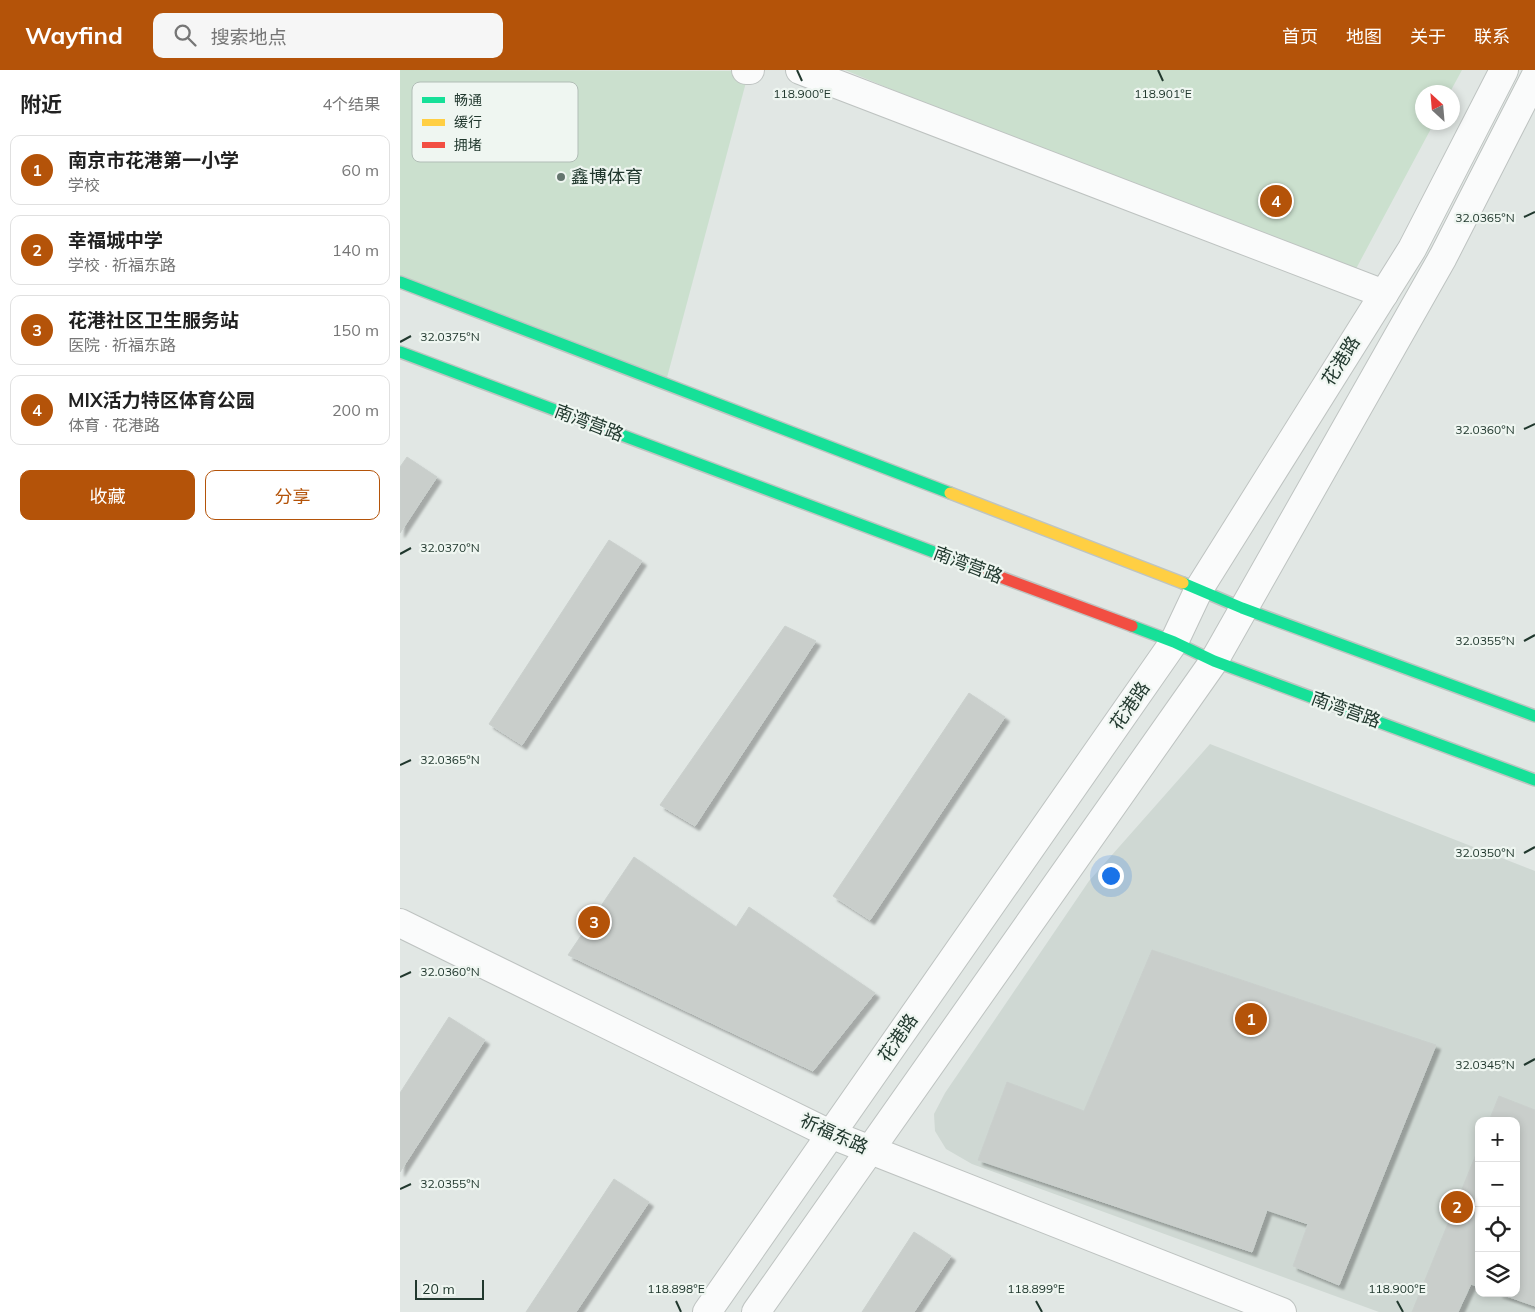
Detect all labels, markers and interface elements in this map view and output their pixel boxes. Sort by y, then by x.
search box [153,13,503,58]
text: Wayfind [25,20,123,50]
icon: search [171,21,199,49]
text: 搜索地点 [211,25,287,49]
text: 首页 [1282,25,1318,48]
text: 地图 [1346,25,1382,48]
text: 关于 [1410,25,1446,48]
text: 联系 [1474,25,1510,48]
legend [412,82,578,162]
north arrow [1415,85,1460,130]
text: 118.900°E [773,86,831,101]
text: 118.901°E [1134,86,1192,101]
text: 附近 [20,91,62,117]
text: 畅通 [454,91,482,109]
text: 4个结果 [322,94,380,114]
text: 缓行 [454,113,482,131]
text: 拥堵 [454,136,482,154]
text: 南京市花港第一小学 [68,148,239,172]
text: 1 [32,160,42,180]
text: 60 m [342,160,379,180]
place label: 鑫博体育 [571,165,643,188]
marker: 鑫博体育 [555,171,567,183]
text: 学校 [68,175,100,195]
pin: 4 [1260,182,1292,220]
text: 32.0365°N [1455,210,1515,225]
text: 幸福城中学 [68,228,163,252]
text: 2 [32,240,42,260]
text: 140 m [332,240,379,260]
text: 学校 · 祈福东路 [68,255,176,275]
text: 花港社区卫生服务站 [68,308,239,332]
text: 3 [32,320,42,340]
text: 150 m [332,320,379,340]
text: 32.0375°N [420,329,480,344]
street label: 花港路 [1317,332,1365,390]
text: 医院 · 祈福东路 [68,335,176,355]
text: MIX活力特区体育公园 [68,388,255,412]
street label: 南湾营路 [551,399,627,446]
text: 4 [32,400,42,420]
text: 200 m [332,400,379,420]
text: 体育 · 花港路 [68,415,160,435]
text: 32.0360°N [1455,422,1515,437]
button: 收藏 [20,470,195,520]
button: 分享 [205,470,380,520]
text: 32.0370°N [420,540,480,555]
street label: 南湾营路 [930,541,1006,588]
text: 32.0355°N [1455,633,1515,648]
street label: 花港路 [1105,677,1154,734]
street label: 南湾营路 [1308,686,1384,733]
text: 32.0365°N [420,752,480,767]
text: 32.0350°N [1455,845,1515,860]
your location [1098,863,1124,889]
pin: 3 [578,903,610,941]
text: 32.0360°N [420,964,480,979]
pin: 1 [1235,1000,1267,1038]
street label: 花港路 [873,1009,922,1066]
text: 32.0345°N [1455,1057,1515,1072]
street label: 祈福东路 [797,1108,872,1159]
map controls [1475,1117,1520,1297]
button: + [1475,1117,1520,1162]
button: − [1475,1162,1520,1207]
text: 32.0355°N [420,1176,480,1191]
pin: 2 [1441,1188,1473,1226]
button: locate [1475,1207,1520,1252]
button: layers [1475,1252,1520,1297]
scale bar [415,1277,484,1300]
text: 20 m [422,1280,455,1298]
text: 118.898°E [647,1281,705,1296]
text: 118.899°E [1007,1281,1065,1296]
text: 118.900°E [1368,1281,1426,1296]

